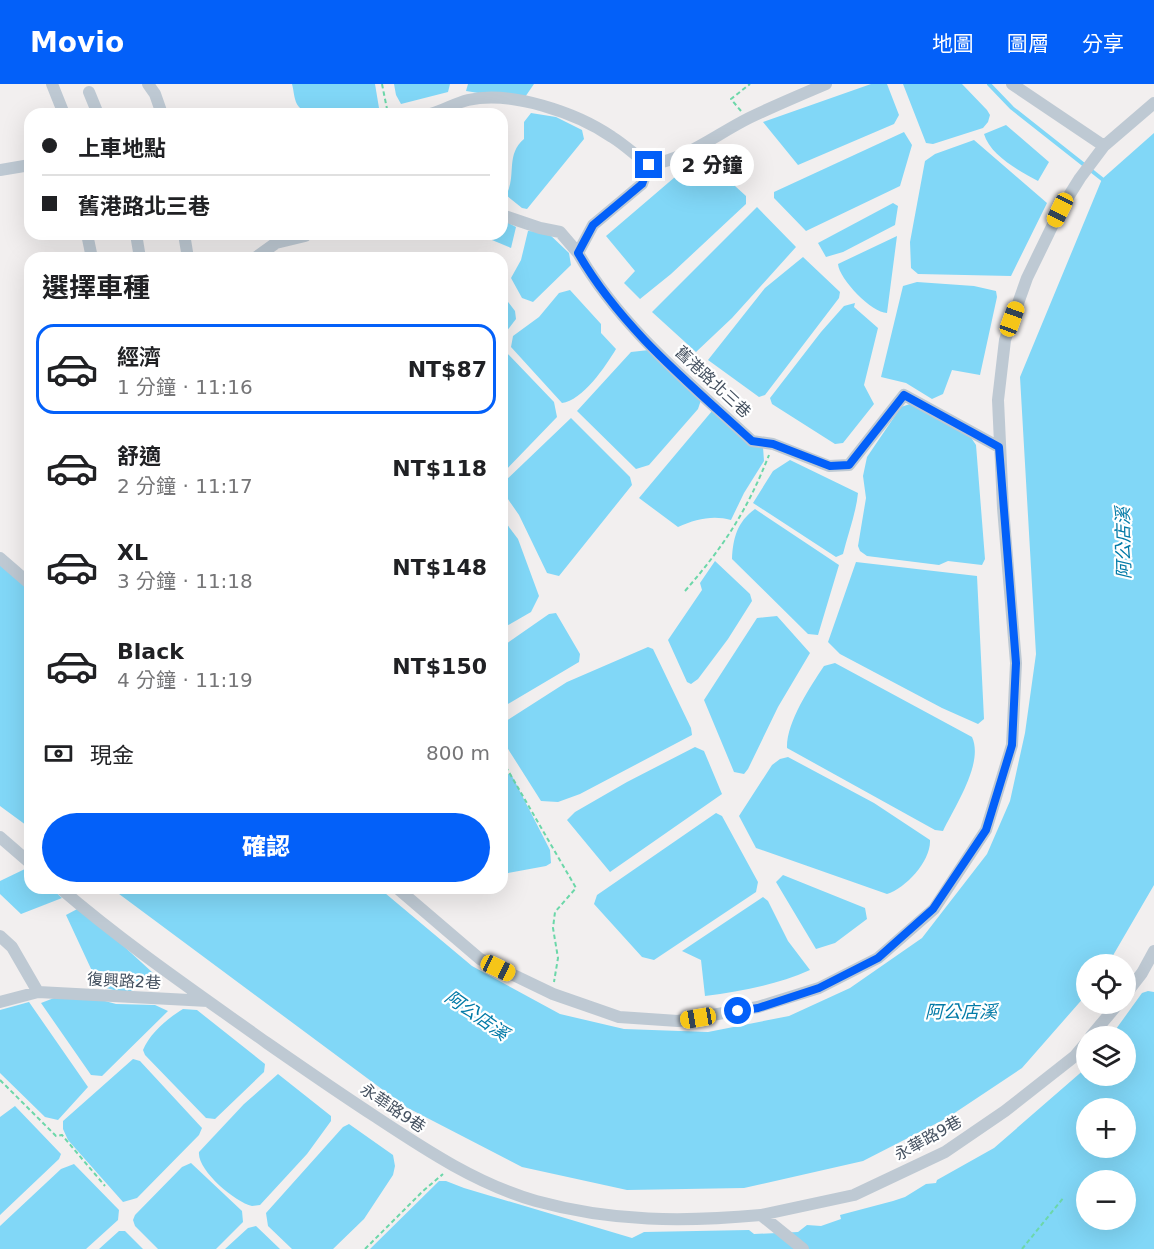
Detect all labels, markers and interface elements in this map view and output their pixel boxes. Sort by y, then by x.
text: Movio [30,26,124,59]
text: 地圖 [932,32,974,56]
text: 圖層 [1007,32,1049,56]
text: 分享 [1082,32,1124,56]
text: 上車地點 [78,136,166,161]
callout: 2 分鐘 [670,144,754,186]
route end [635,151,662,178]
text: 2 分鐘 [682,153,742,177]
car [1044,190,1076,230]
text: 舊港路北三巷 [78,194,210,219]
text: 選擇車種 [42,272,150,303]
car [997,299,1027,339]
icon: car [45,342,99,396]
street label: 舊港路北三巷 [671,342,755,422]
text: 經濟 [117,345,161,370]
text: NT$87 [408,357,487,382]
text: 1 分鐘 · 11:16 [117,375,253,399]
icon: car [45,441,99,495]
text: 舒適 [117,444,161,469]
text: NT$118 [392,456,487,481]
text: 2 分鐘 · 11:17 [117,474,253,498]
water label: 阿公店溪 [1112,504,1134,579]
icon: car [45,540,99,594]
text: XL [117,540,148,565]
text: NT$148 [392,555,487,580]
text: 3 分鐘 · 11:18 [117,569,253,593]
icon: car [45,639,99,693]
text: Black [117,639,184,664]
text: NT$150 [392,654,487,679]
text: 4 分鐘 · 11:19 [117,668,253,692]
icon: cash [42,737,75,770]
text: 800 m [426,741,490,765]
text: 現金 [90,743,134,768]
button: 確認 [42,813,490,882]
car [478,952,518,984]
map controls [1076,954,1136,1230]
button: locate [1076,954,1136,1014]
street label: 復興路2巷 [86,970,162,992]
water label: 阿公店溪 [441,986,515,1046]
route start [724,997,751,1024]
water label: 阿公店溪 [925,1001,1000,1022]
car [679,1006,717,1030]
button: layers [1076,1026,1136,1086]
street label: 永華路9巷 [357,1079,429,1137]
button: + [1076,1098,1136,1158]
street label: 永華路9巷 [891,1112,965,1164]
button: − [1076,1170,1136,1230]

